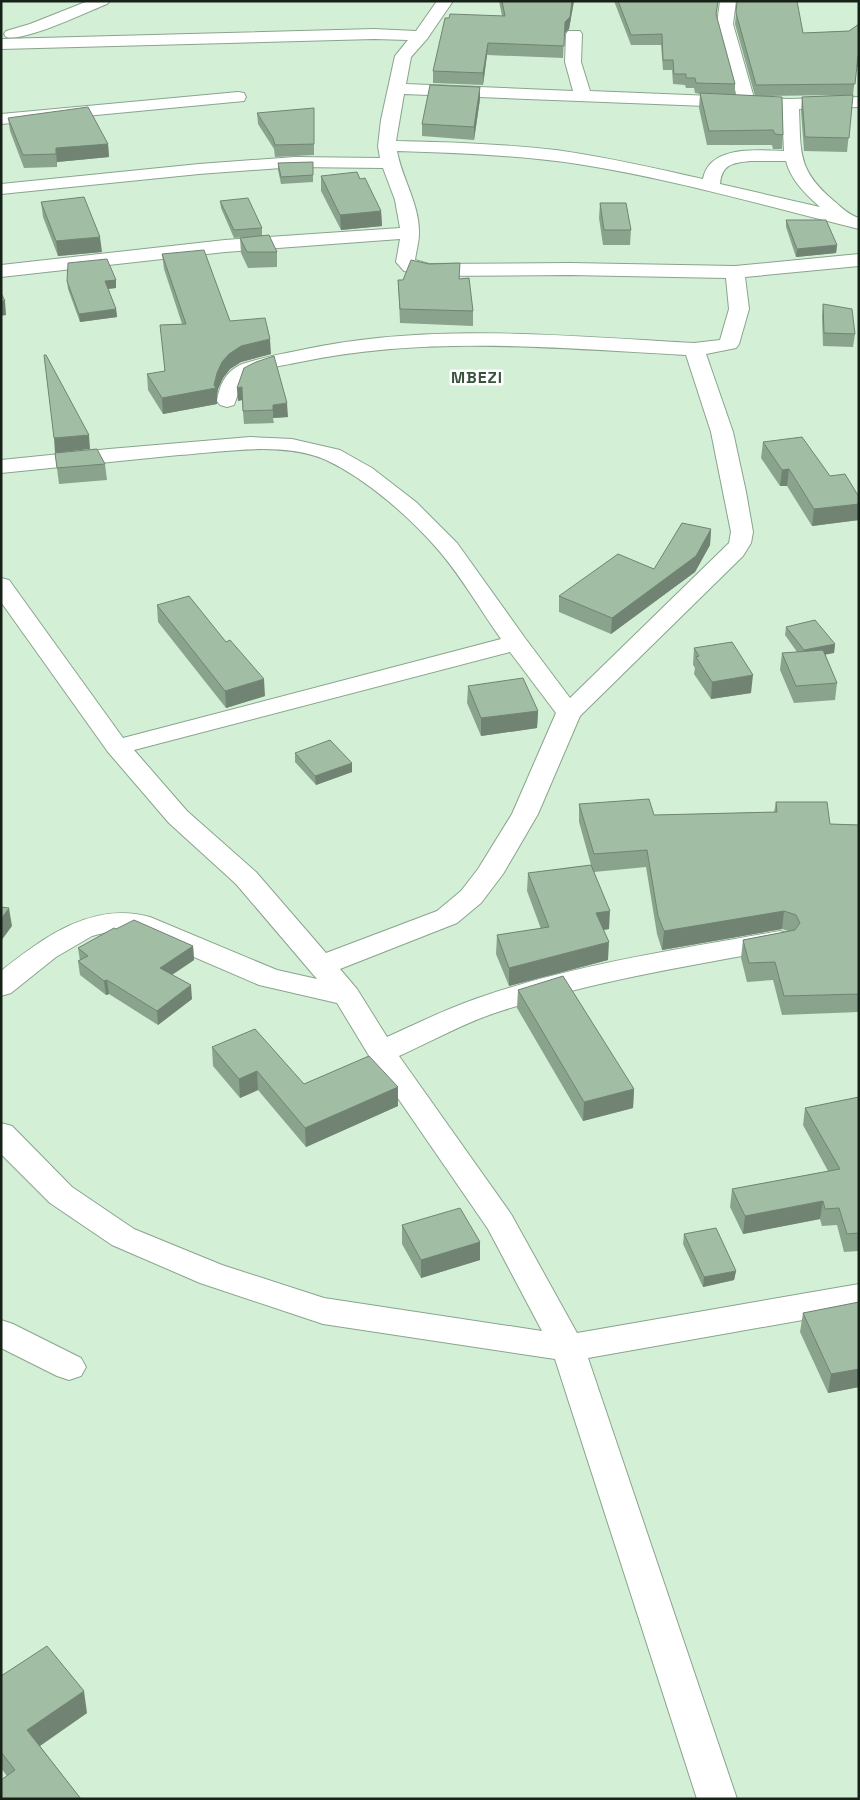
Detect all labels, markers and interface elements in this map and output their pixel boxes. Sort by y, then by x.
district label: MBEZI [451,367,503,388]

